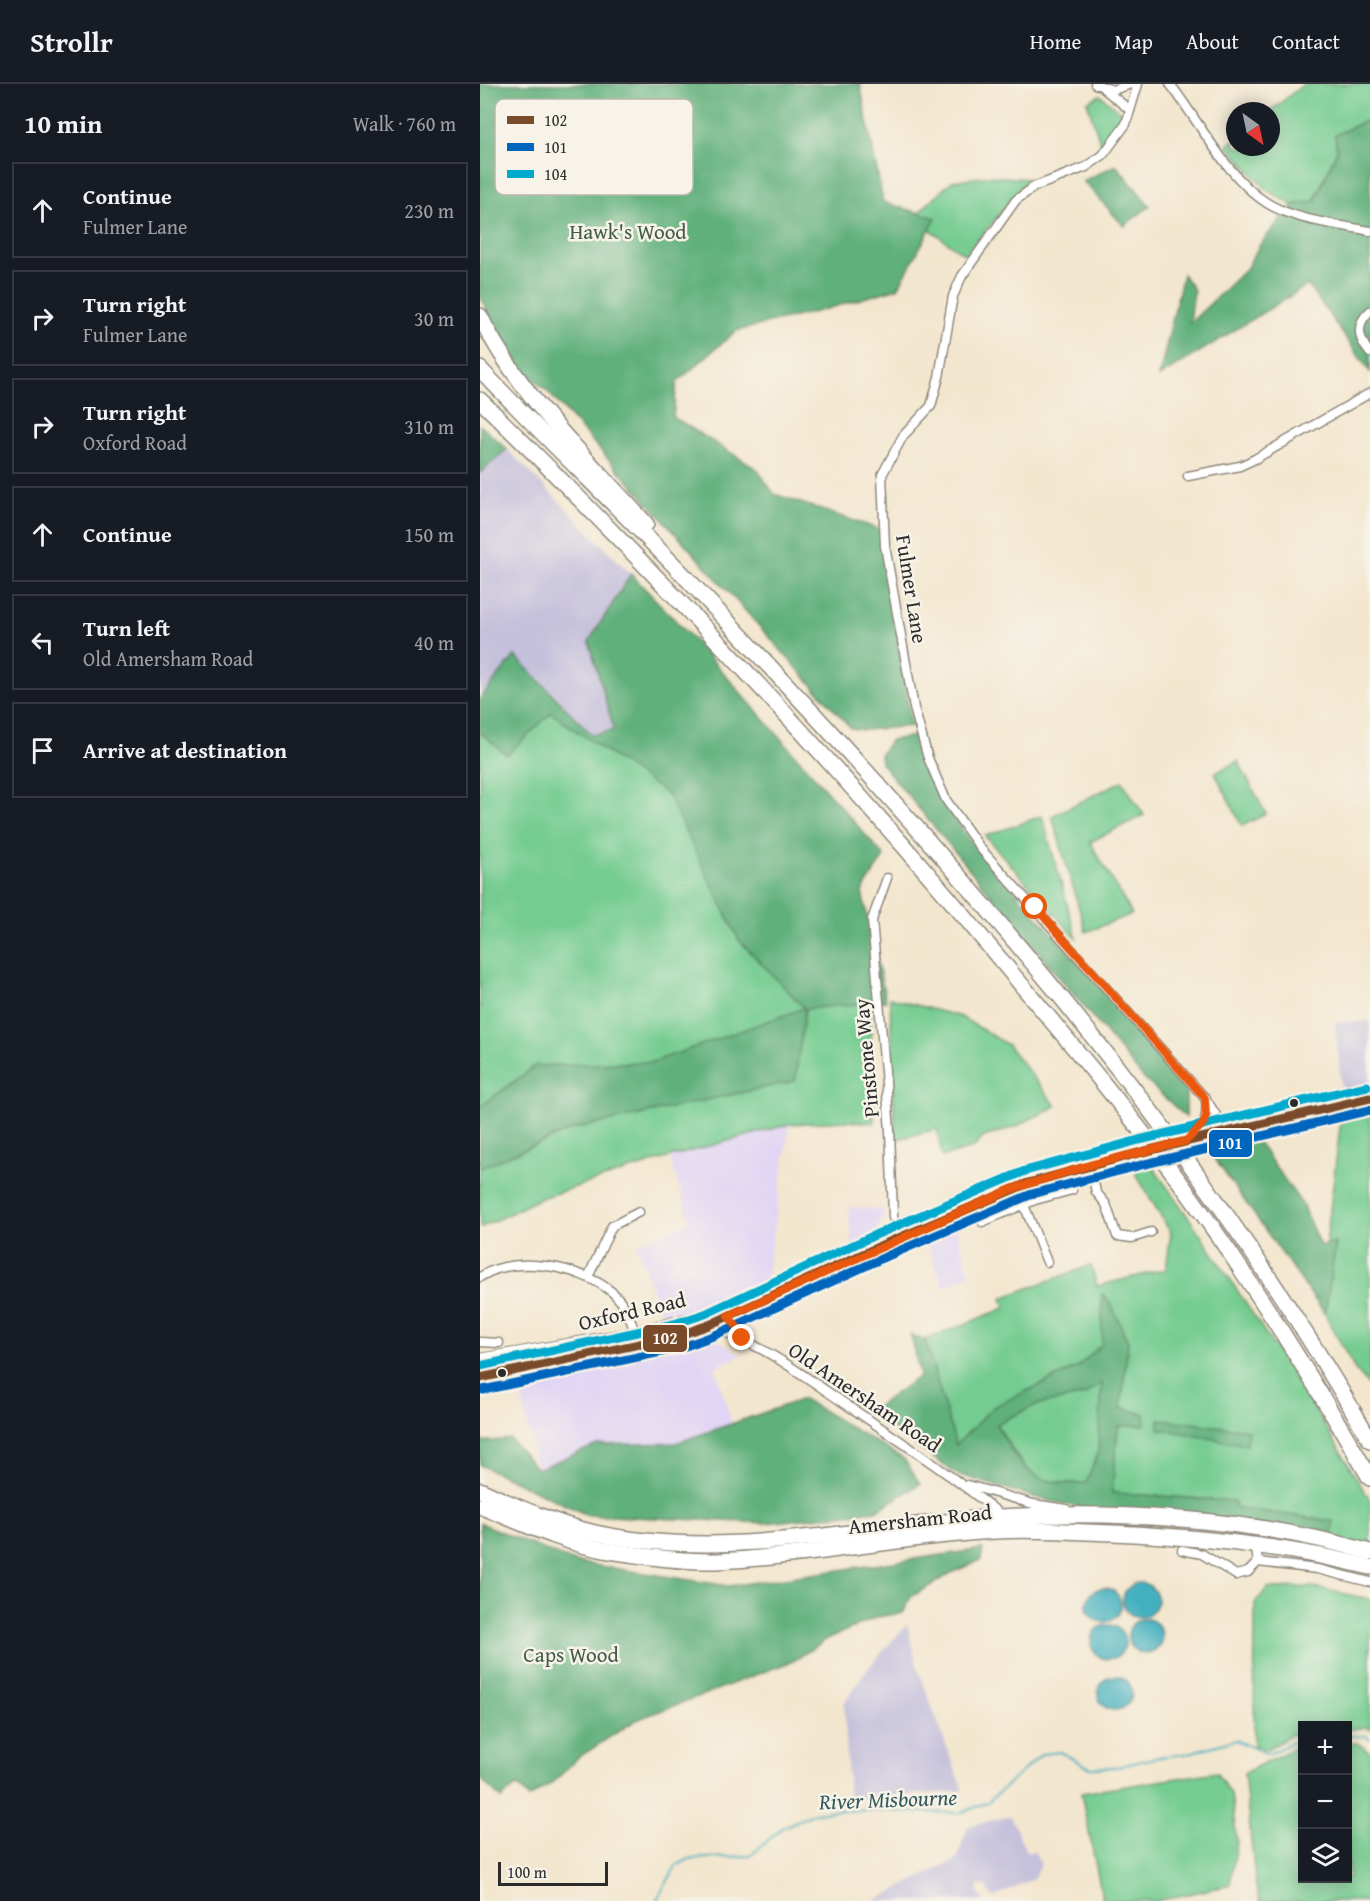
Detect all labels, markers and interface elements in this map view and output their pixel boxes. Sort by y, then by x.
text: Strollr [30,21,113,62]
text: Home [1030,26,1081,57]
text: Map [1114,26,1153,57]
text: About [1186,26,1239,57]
text: Contact [1272,26,1340,57]
legend [495,99,693,195]
north arrow [1226,102,1280,156]
text: 10 min [24,104,102,143]
text: 102 [544,108,567,132]
text: Walk · 760 m [353,109,456,138]
text: 101 [544,135,567,159]
text: 104 [544,162,567,186]
text: Continue [83,180,172,212]
icon: ahead [26,194,59,227]
text: 230 m [404,196,454,225]
text: Fulmer Lane [83,212,187,241]
park label: Hawk's Wood [569,216,687,247]
text: Turn right [83,288,186,320]
icon: right [26,302,59,335]
text: 30 m [414,304,454,333]
text: Fulmer Lane [83,320,187,349]
text: Turn right [83,396,186,428]
icon: right [26,410,59,443]
text: 310 m [404,412,454,441]
text: Oxford Road [83,428,187,457]
icon: ahead [26,518,59,551]
text: Continue [83,518,172,550]
text: 150 m [404,520,454,549]
street label: Fulmer Lane [888,532,936,646]
text: Turn left [83,612,170,644]
icon: left [26,626,59,659]
text: 40 m [414,628,454,657]
text: Old Amersham Road [83,644,253,673]
icon: arrive [26,734,59,767]
text: Arrive at destination [83,734,287,766]
route start [1021,893,1047,919]
street label: Pinstone Way [845,997,887,1119]
unlabelled marker [1288,1097,1300,1109]
line badge: 101 [1208,1129,1253,1158]
text: 101 [1218,1131,1242,1155]
street label: Oxford Road [575,1283,689,1338]
line badge: 102 [642,1324,688,1353]
route end [728,1324,754,1350]
text: 102 [653,1326,677,1350]
street label: Old Amersham Road [782,1334,948,1460]
unlabelled marker [496,1367,508,1379]
street label: Amersham Road [847,1496,994,1542]
park label: Caps Wood [523,1639,619,1670]
map controls [1298,1721,1352,1883]
button: + [1298,1721,1352,1775]
button: − [1298,1775,1352,1829]
water label: River Misbourne [817,1781,958,1817]
button: layers [1298,1829,1352,1883]
scale bar [498,1859,608,1886]
text: 100 m [507,1860,547,1884]

